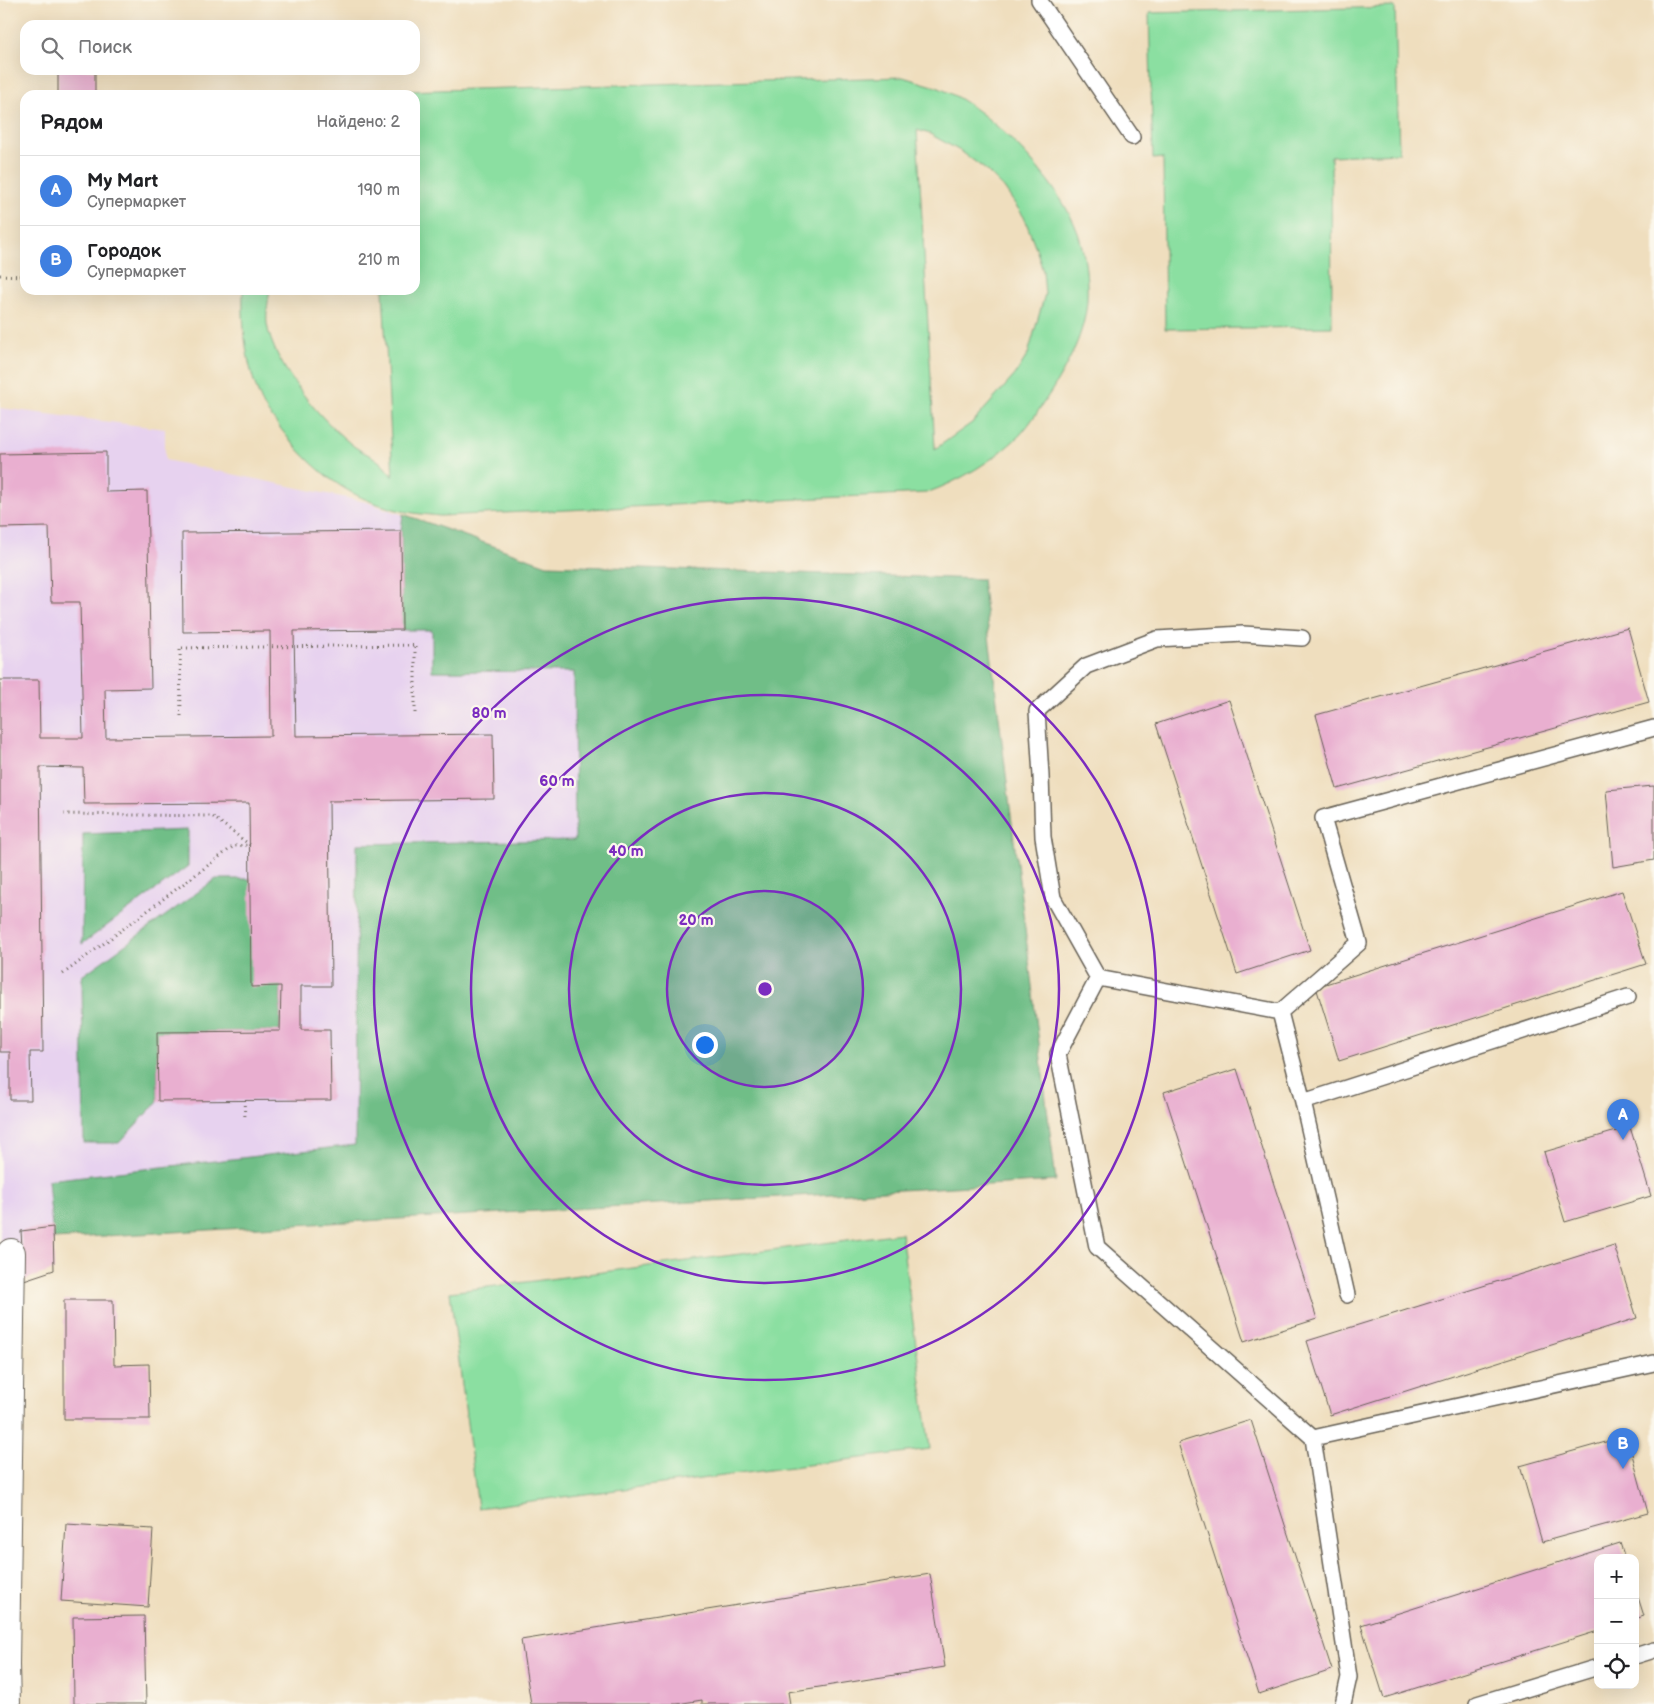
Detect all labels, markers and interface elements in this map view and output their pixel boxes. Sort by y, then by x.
search box [20,20,420,75]
icon: search [38,34,66,62]
text: Поиск [78,36,132,59]
text: Рядом [40,110,103,135]
text: Найдено: 2 [316,113,400,132]
text: My Mart [87,170,158,193]
text: A [51,181,61,200]
text: 190 m [358,181,400,200]
text: Супермаркет [87,193,186,212]
text: Городок [87,240,161,263]
text: B [50,251,62,270]
text: 210 m [358,251,400,270]
text: Супермаркет [87,263,186,282]
text: 80 m [471,704,507,723]
text: 60 m [539,772,575,791]
text: 40 m [608,842,644,861]
text: 20 m [679,911,714,930]
centre of rings [756,980,774,998]
your location [692,1032,718,1058]
pin: A [1607,1099,1639,1140]
pin: B [1607,1428,1639,1469]
map controls [1594,1554,1639,1689]
button: + [1594,1554,1639,1599]
button: − [1594,1599,1639,1644]
button: locate [1594,1644,1639,1689]

